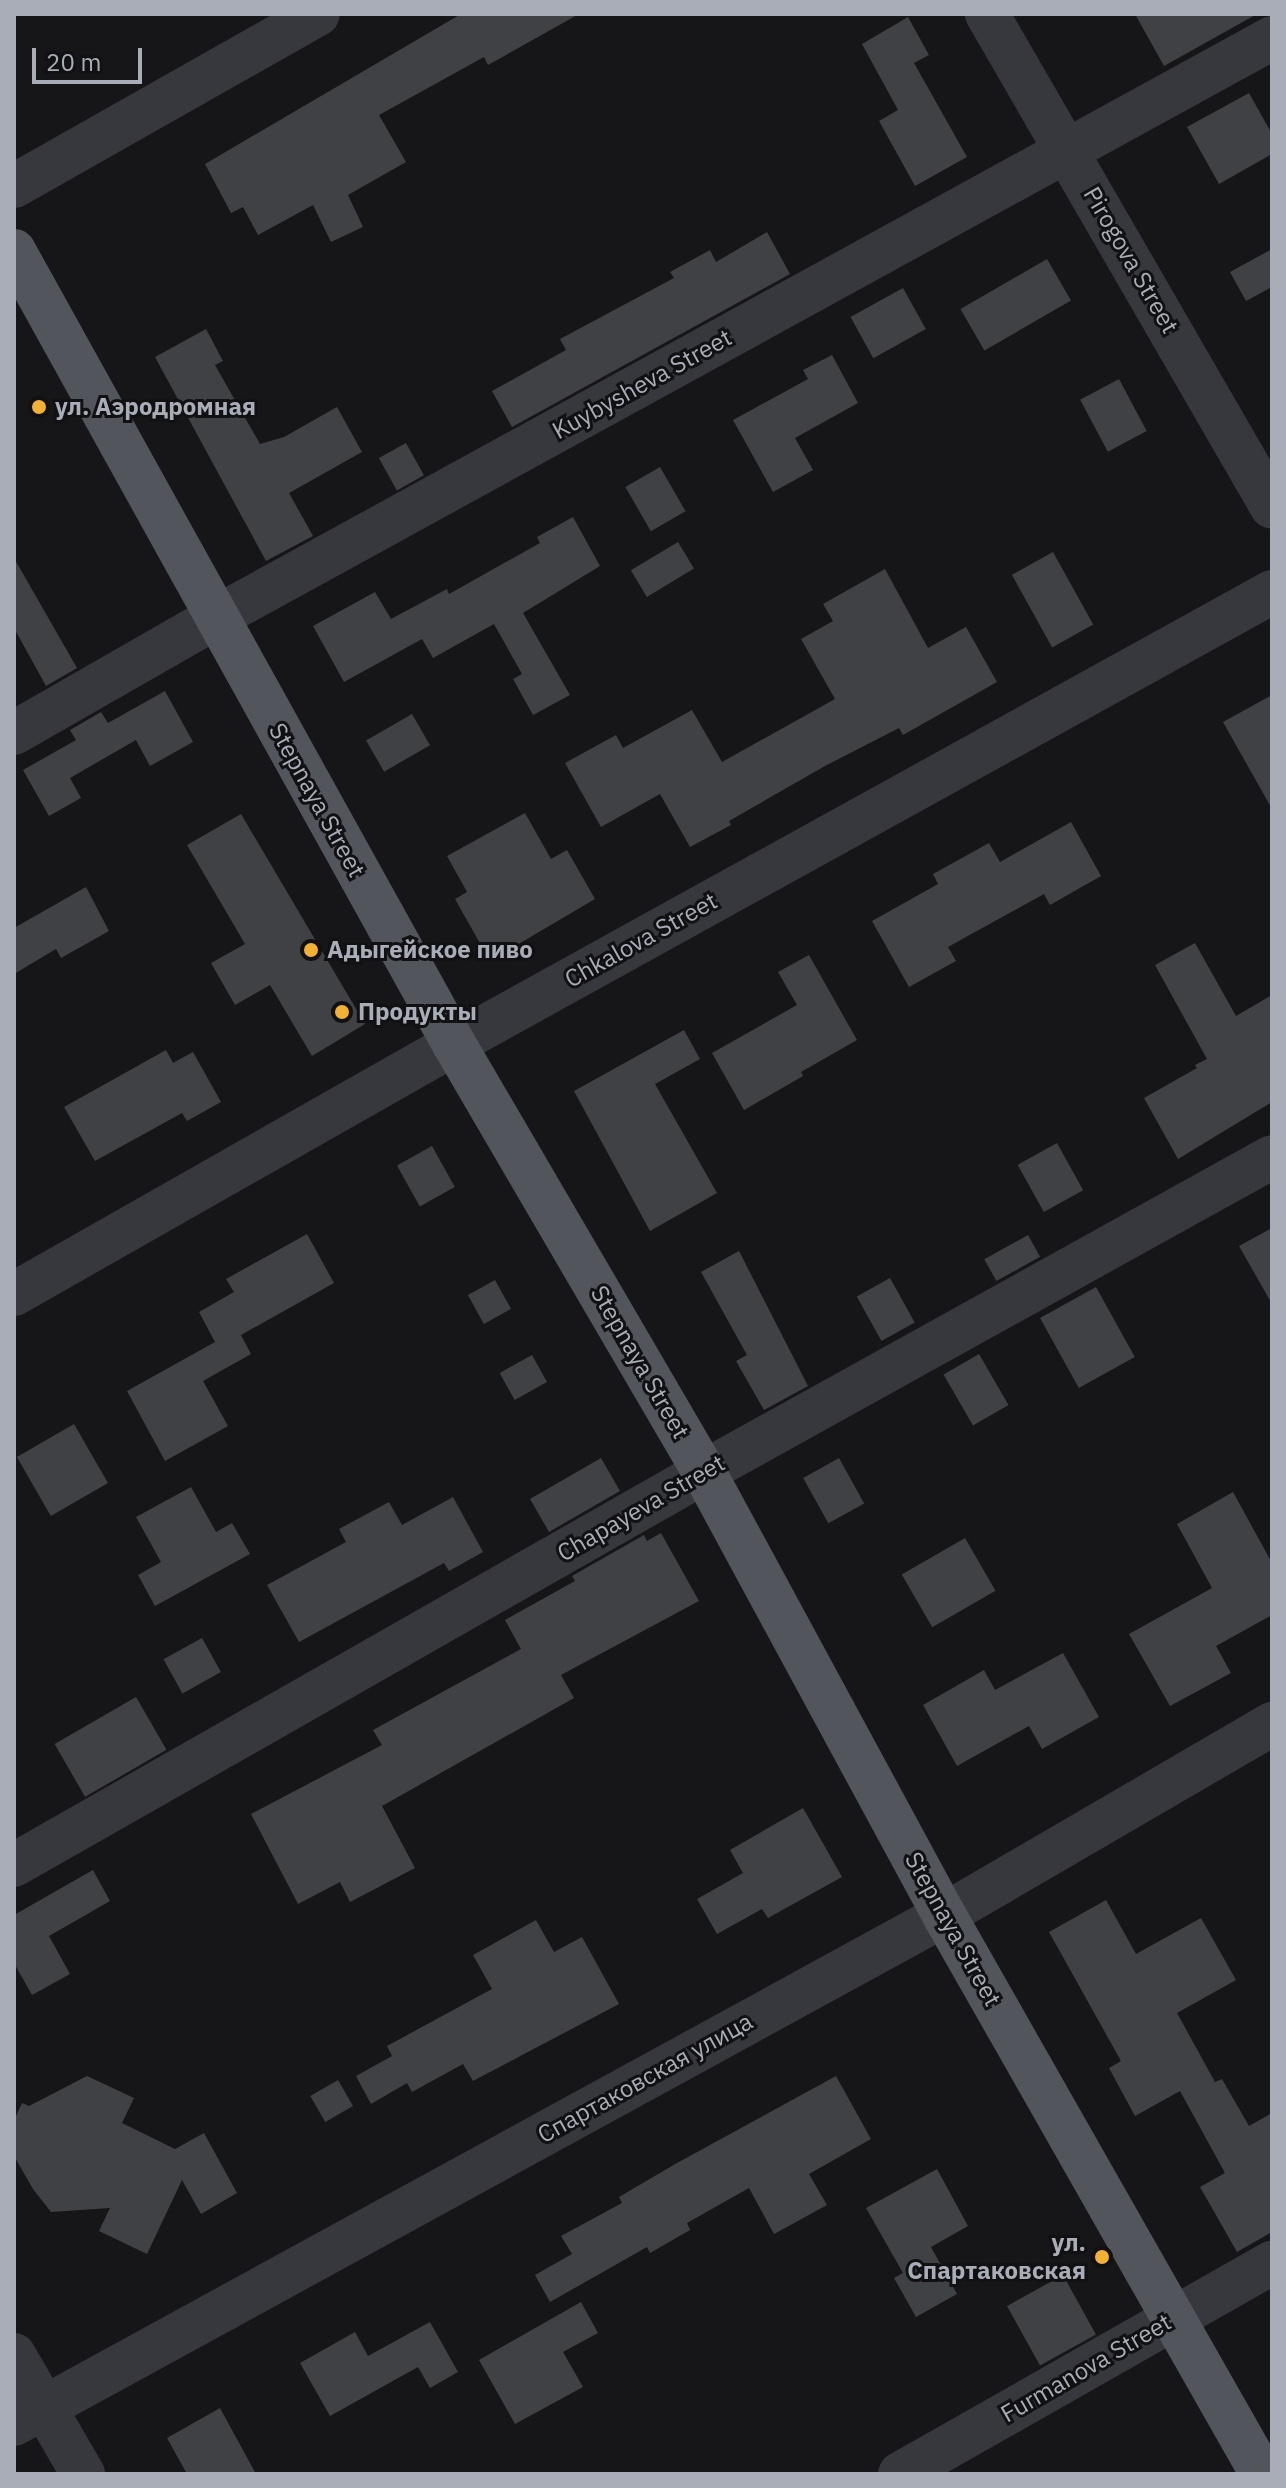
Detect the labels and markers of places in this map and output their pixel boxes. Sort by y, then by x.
place label: ул. Аэродромная [55,393,256,421]
marker: ул. Аэродромная [30,398,48,416]
place label: Адыгейское пиво [327,936,533,964]
marker: Адыгейское пиво [302,941,320,959]
place label: Продукты [358,998,477,1026]
marker: Продукты [333,1003,351,1021]
place label: ул. Спартаковская [907,2229,1086,2285]
marker: ул. Спартаковская [1093,2248,1111,2266]

